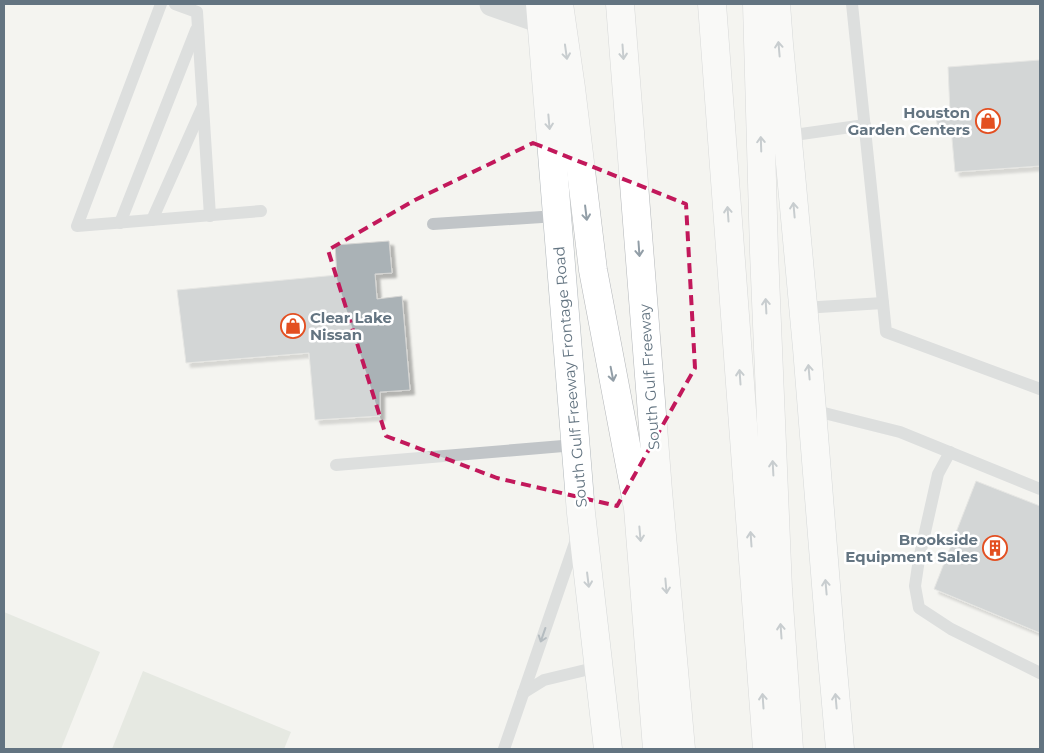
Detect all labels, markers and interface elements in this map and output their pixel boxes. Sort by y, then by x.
one-way arrow [774,41,784,57]
one-way arrow [561,44,571,60]
one-way arrow [619,44,628,60]
place label: Houston Garden Centers [848,103,970,139]
shop icon: Houston Garden Centers [975,108,1001,134]
one-way arrow [545,114,554,130]
one-way arrow [756,136,765,152]
one-way arrow [789,203,799,219]
one-way arrow [581,205,591,221]
one-way arrow [723,207,732,223]
one-way arrow [634,241,644,257]
street label: South Gulf Freeway Frontage Road [549,246,591,508]
one-way arrow [761,298,771,314]
street label: South Gulf Freeway [634,302,664,451]
place label: Clear Lake Nissan [310,308,392,344]
shop icon: Clear Lake Nissan [280,313,306,339]
one-way arrow [608,365,617,381]
one-way arrow [804,365,813,381]
one-way arrow [735,369,744,385]
one-way arrow [768,461,778,477]
one-way arrow [635,525,644,541]
place label: Brookside Equipment Sales [845,530,978,566]
one-way arrow [747,531,756,547]
building icon: Brookside Equipment Sales [982,535,1008,561]
one-way arrow [583,572,593,588]
one-way arrow [662,577,671,593]
one-way arrow [821,579,830,595]
one-way arrow [777,623,786,639]
one-way arrow [538,627,547,643]
one-way arrow [759,693,768,709]
one-way arrow [831,693,841,709]

